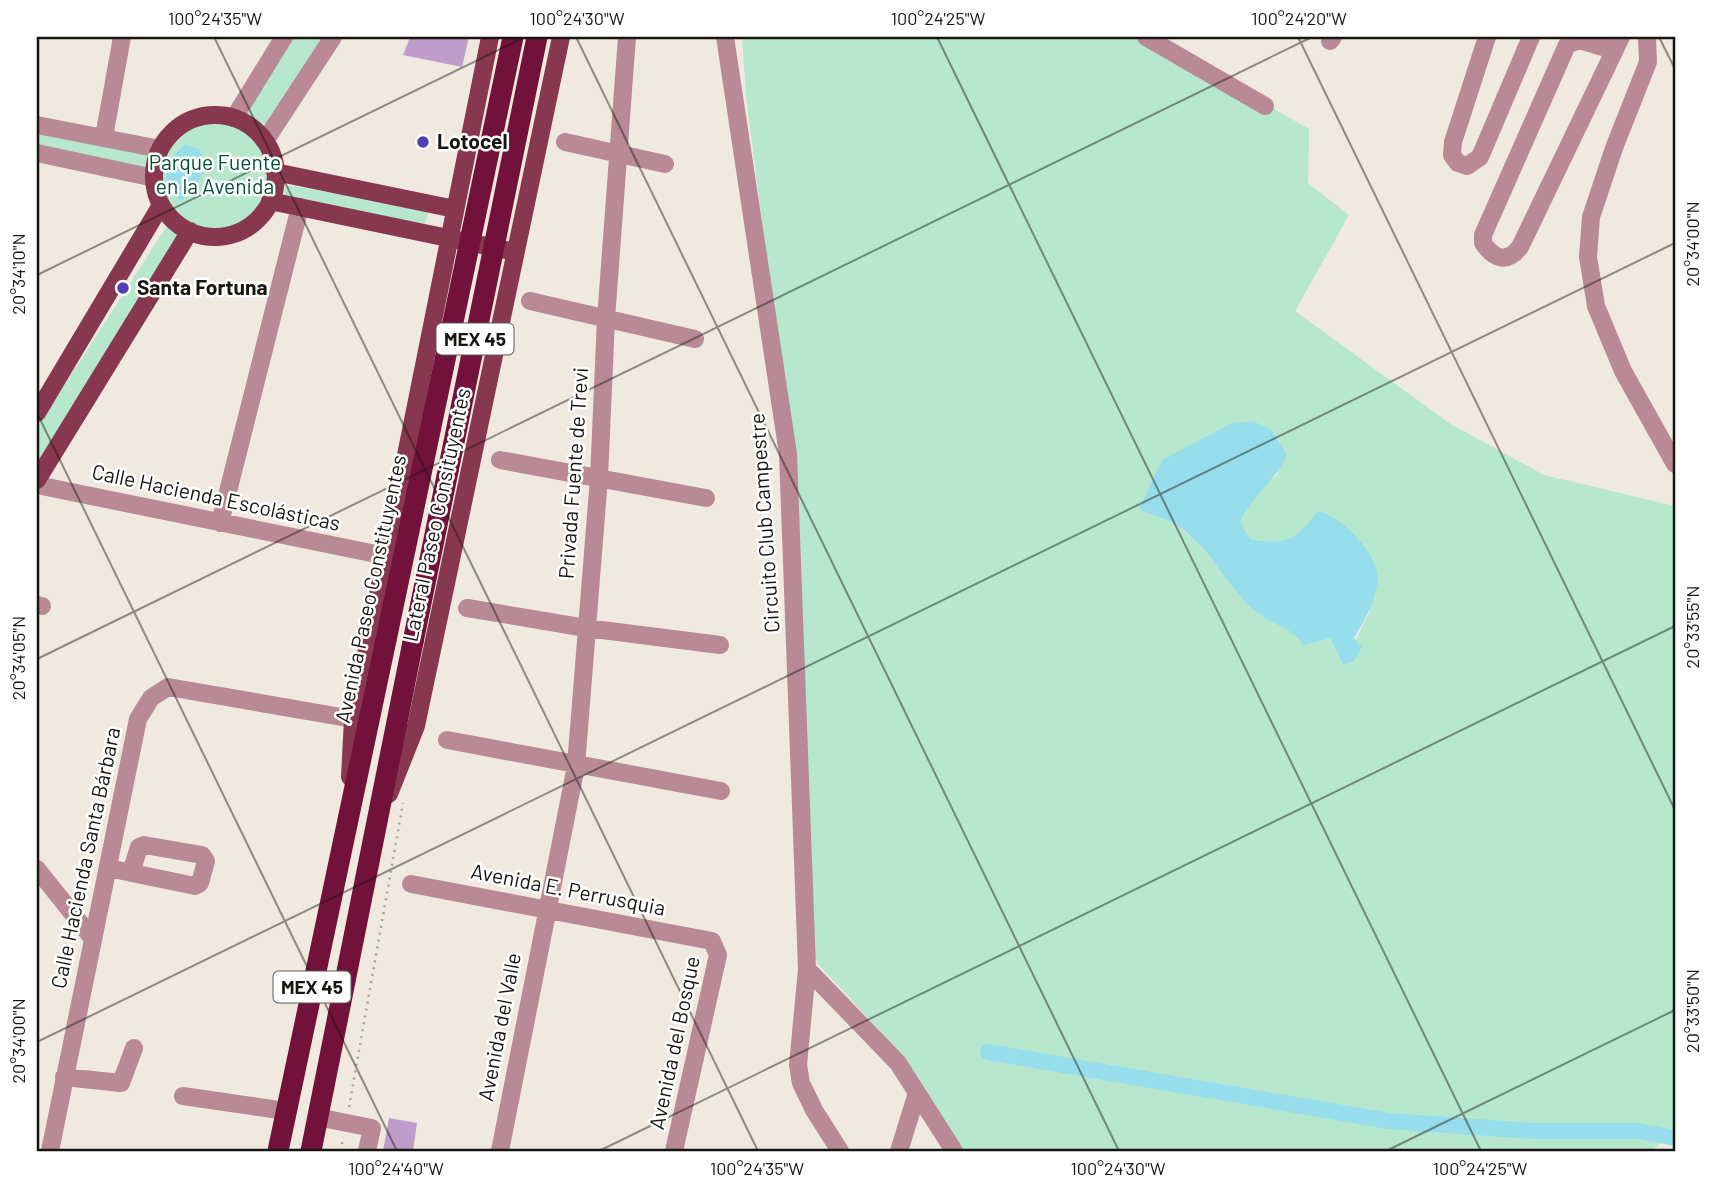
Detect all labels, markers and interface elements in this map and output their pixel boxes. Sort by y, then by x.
text: 100°24'35"W [168,7,262,29]
text: 100°24'30"W [529,7,625,29]
text: 100°24'25"W [891,7,985,29]
text: 100°24'20"W [1251,7,1347,29]
place label: Lotocel [437,128,508,153]
marker: Lotocel [415,134,431,150]
park label: Parque Fuente en la Avenida [149,149,281,198]
text: 20°34'00"N [1681,201,1703,287]
text: 20°34'10"N [7,233,29,315]
place label: Santa Fortuna [137,274,268,299]
marker: Santa Fortuna [115,280,131,296]
road number: MEX 45 [436,324,514,354]
street label: Privada Fuente de Trevi [553,366,592,579]
street label: Lateral Paseo Consituyentes [396,386,475,644]
street label: Circuito Club Campestre [743,412,784,634]
street label: Avenida Paseo Constituyentes [329,452,410,725]
street label: Calle Hacienda Escolásticas [90,458,343,535]
text: 20°33'55"N [1681,586,1703,669]
text: 20°34'05"N [7,616,29,700]
street label: Calle Hacienda Santa Bárbara [45,725,124,991]
street label: Avenida E. Perrusquia [469,857,668,920]
street label: Avenida del Valle [472,950,525,1103]
street label: Avenida del Bosque [643,954,704,1132]
text: 20°33'50"N [1681,969,1703,1053]
road number: MEX 45 [274,972,350,1002]
text: 20°34'00"N [7,998,29,1084]
text: 100°24'40"W [348,1157,444,1179]
text: 100°24'35"W [710,1157,804,1179]
text: 100°24'30"W [1070,1157,1166,1179]
text: 100°24'25"W [1433,1157,1527,1179]

